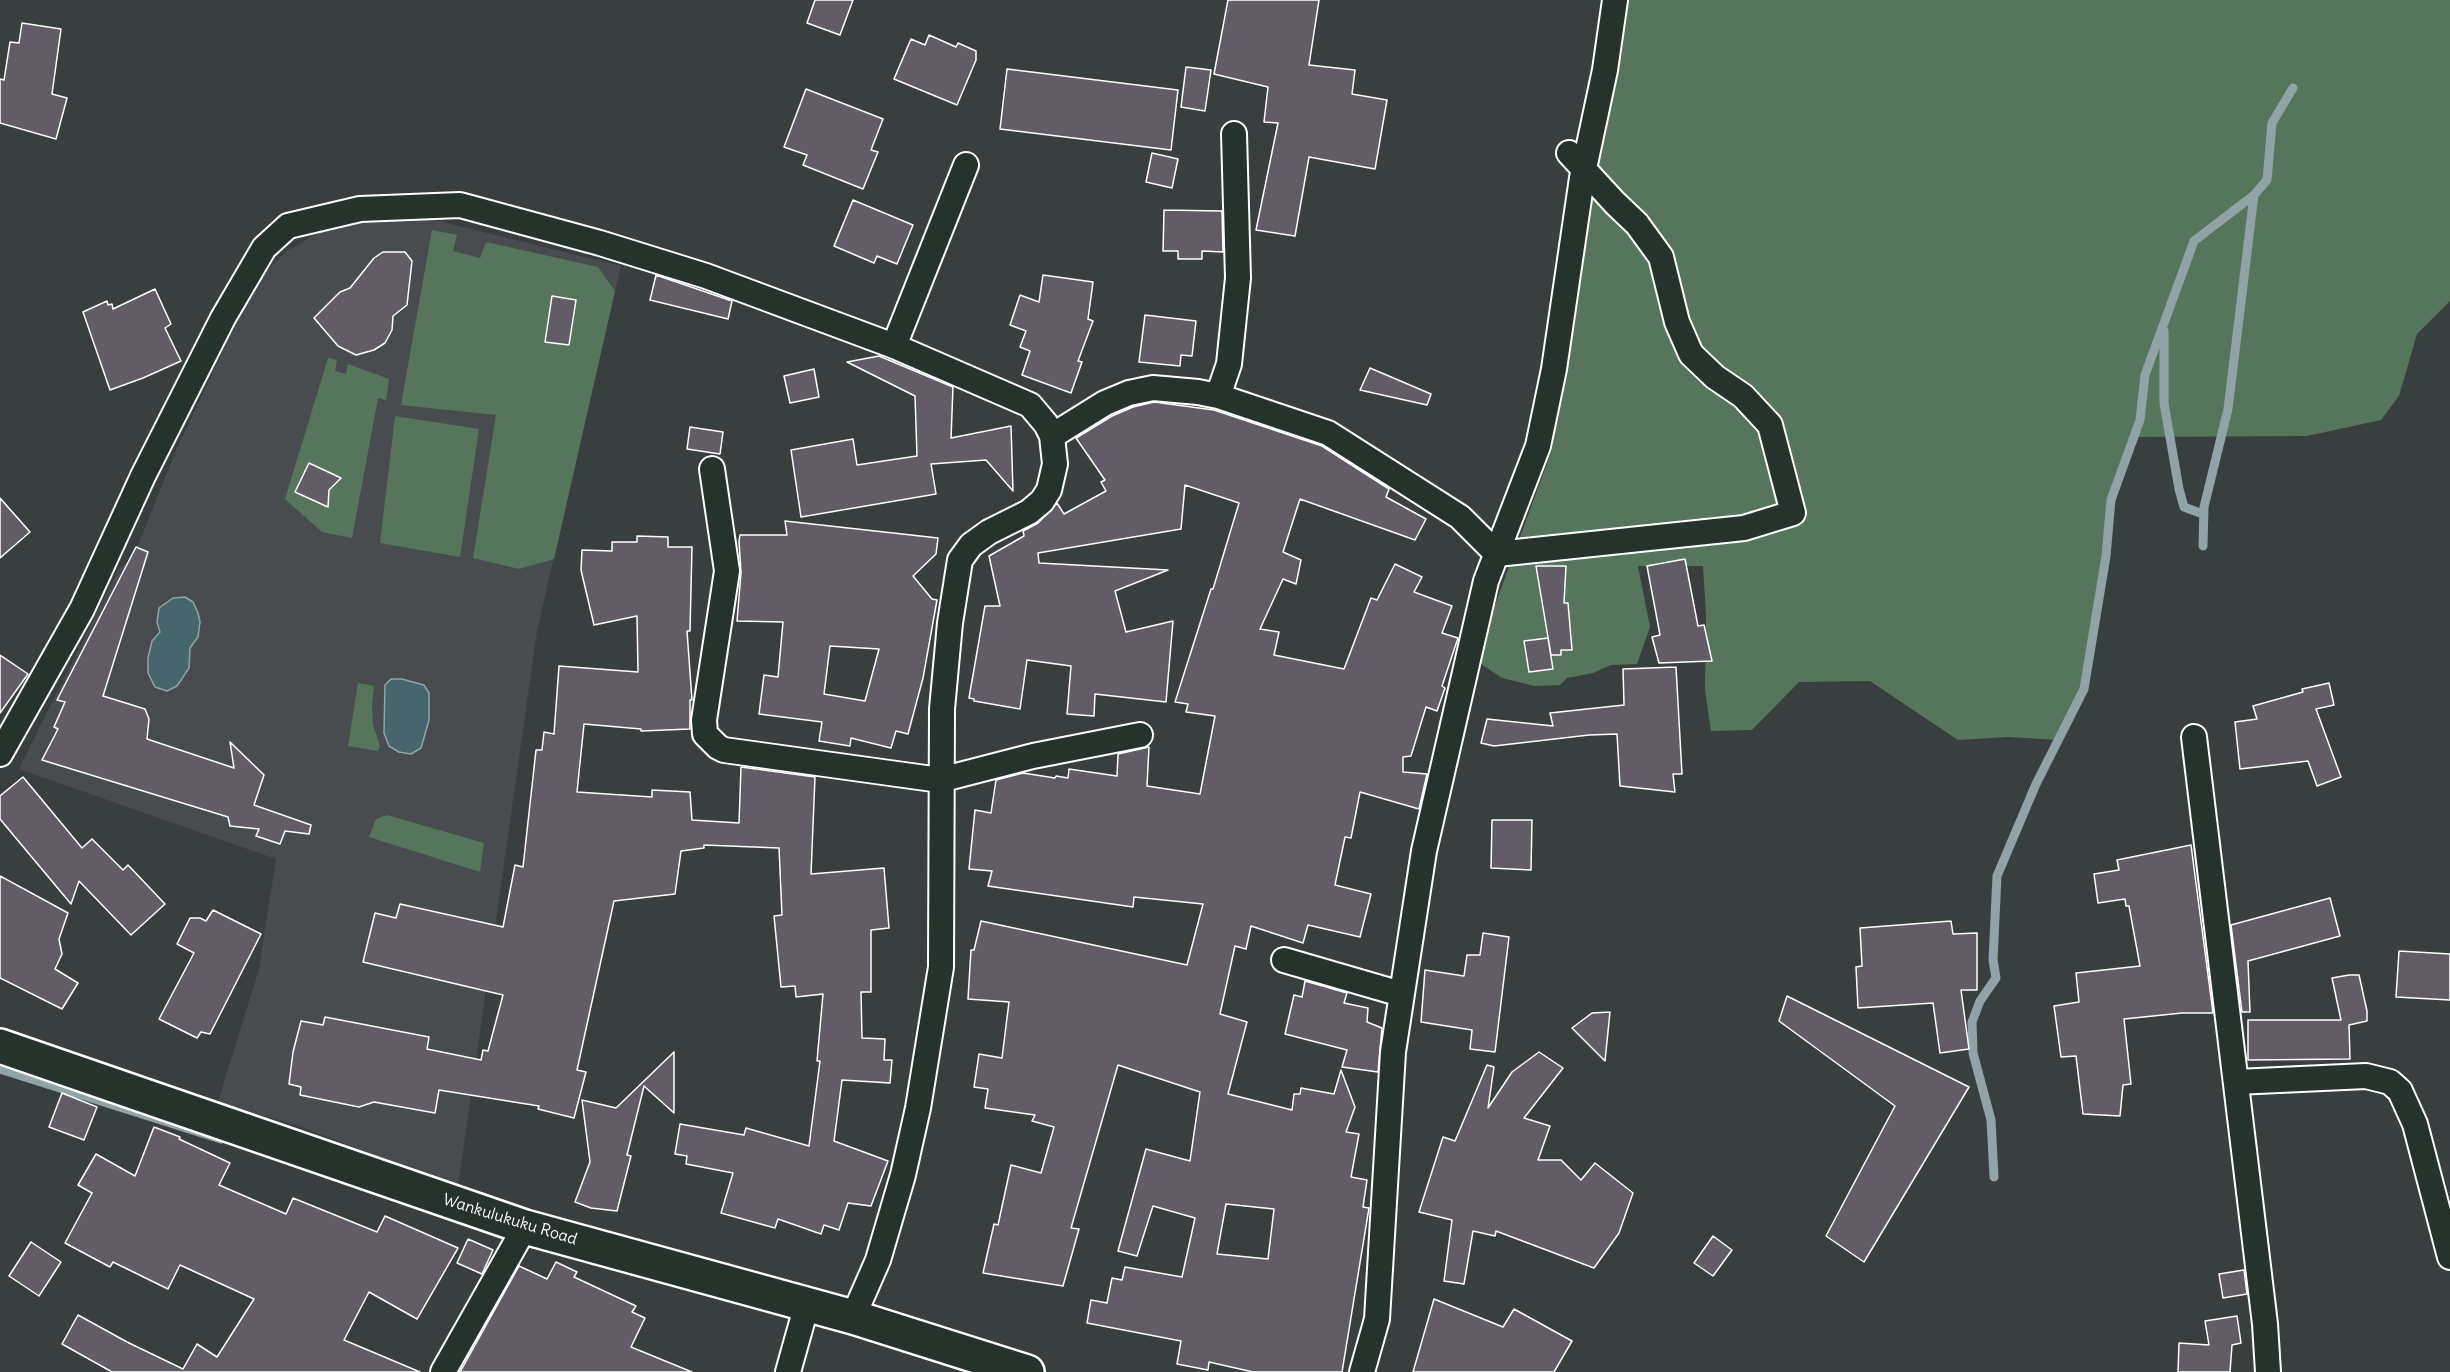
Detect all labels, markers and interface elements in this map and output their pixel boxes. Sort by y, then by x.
street label: Wankulukuku Road [441,1190,579,1250]

